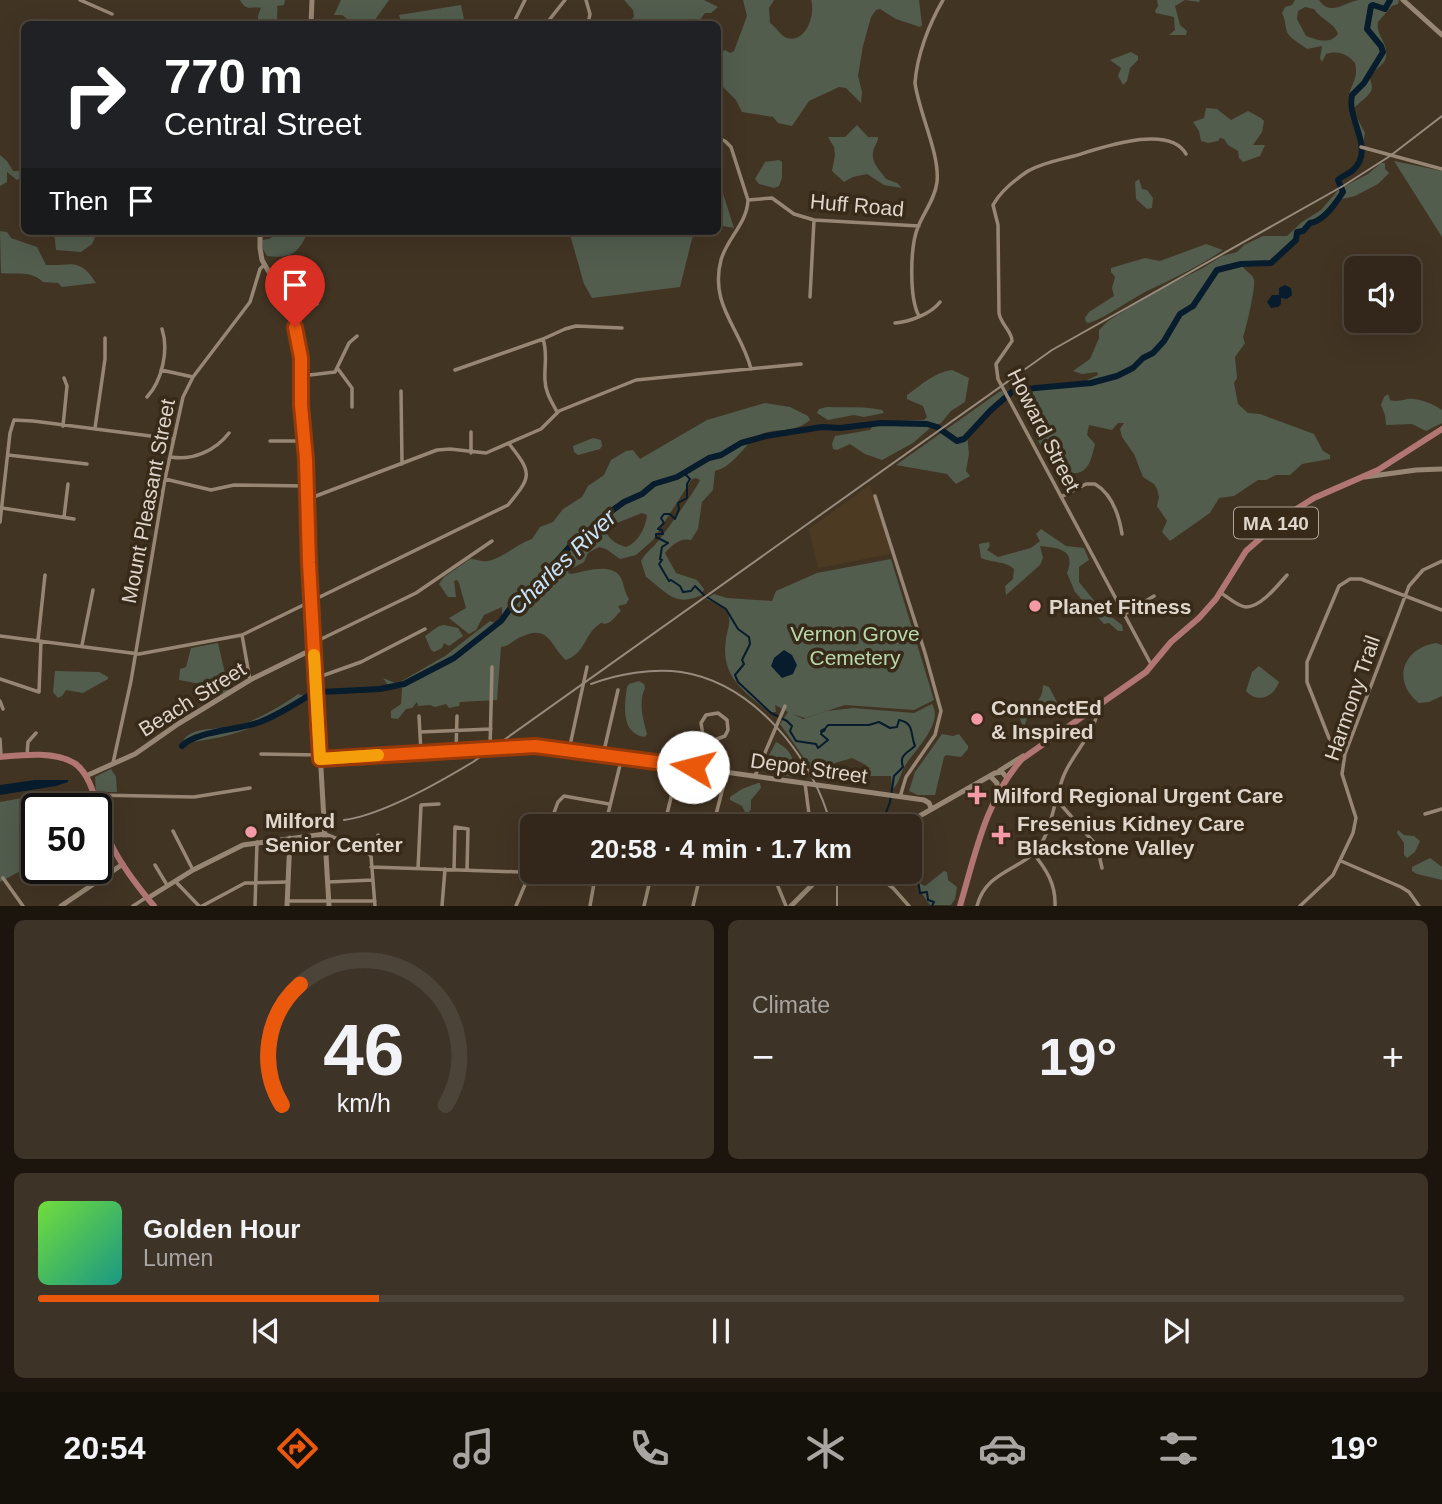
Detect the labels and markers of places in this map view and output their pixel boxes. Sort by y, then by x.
pin [265,255,325,327]
place label: Planet Fitness [1049,595,1191,618]
marker: Planet Fitness [1027,598,1043,614]
place label: ConnectEd & Inspired [991,696,1102,743]
marker: ConnectEd & Inspired [969,711,985,727]
place label: Milford Regional Urgent Care [993,784,1284,807]
marker: Milford Regional Urgent Care [967,785,987,805]
place label: Milford Senior Center [265,809,403,856]
place label: Fresenius Kidney Care Blackstone Valley [1017,812,1245,859]
marker: Milford Senior Center [243,824,259,840]
marker: Fresenius Kidney Care Blackstone Valley [991,825,1011,845]

